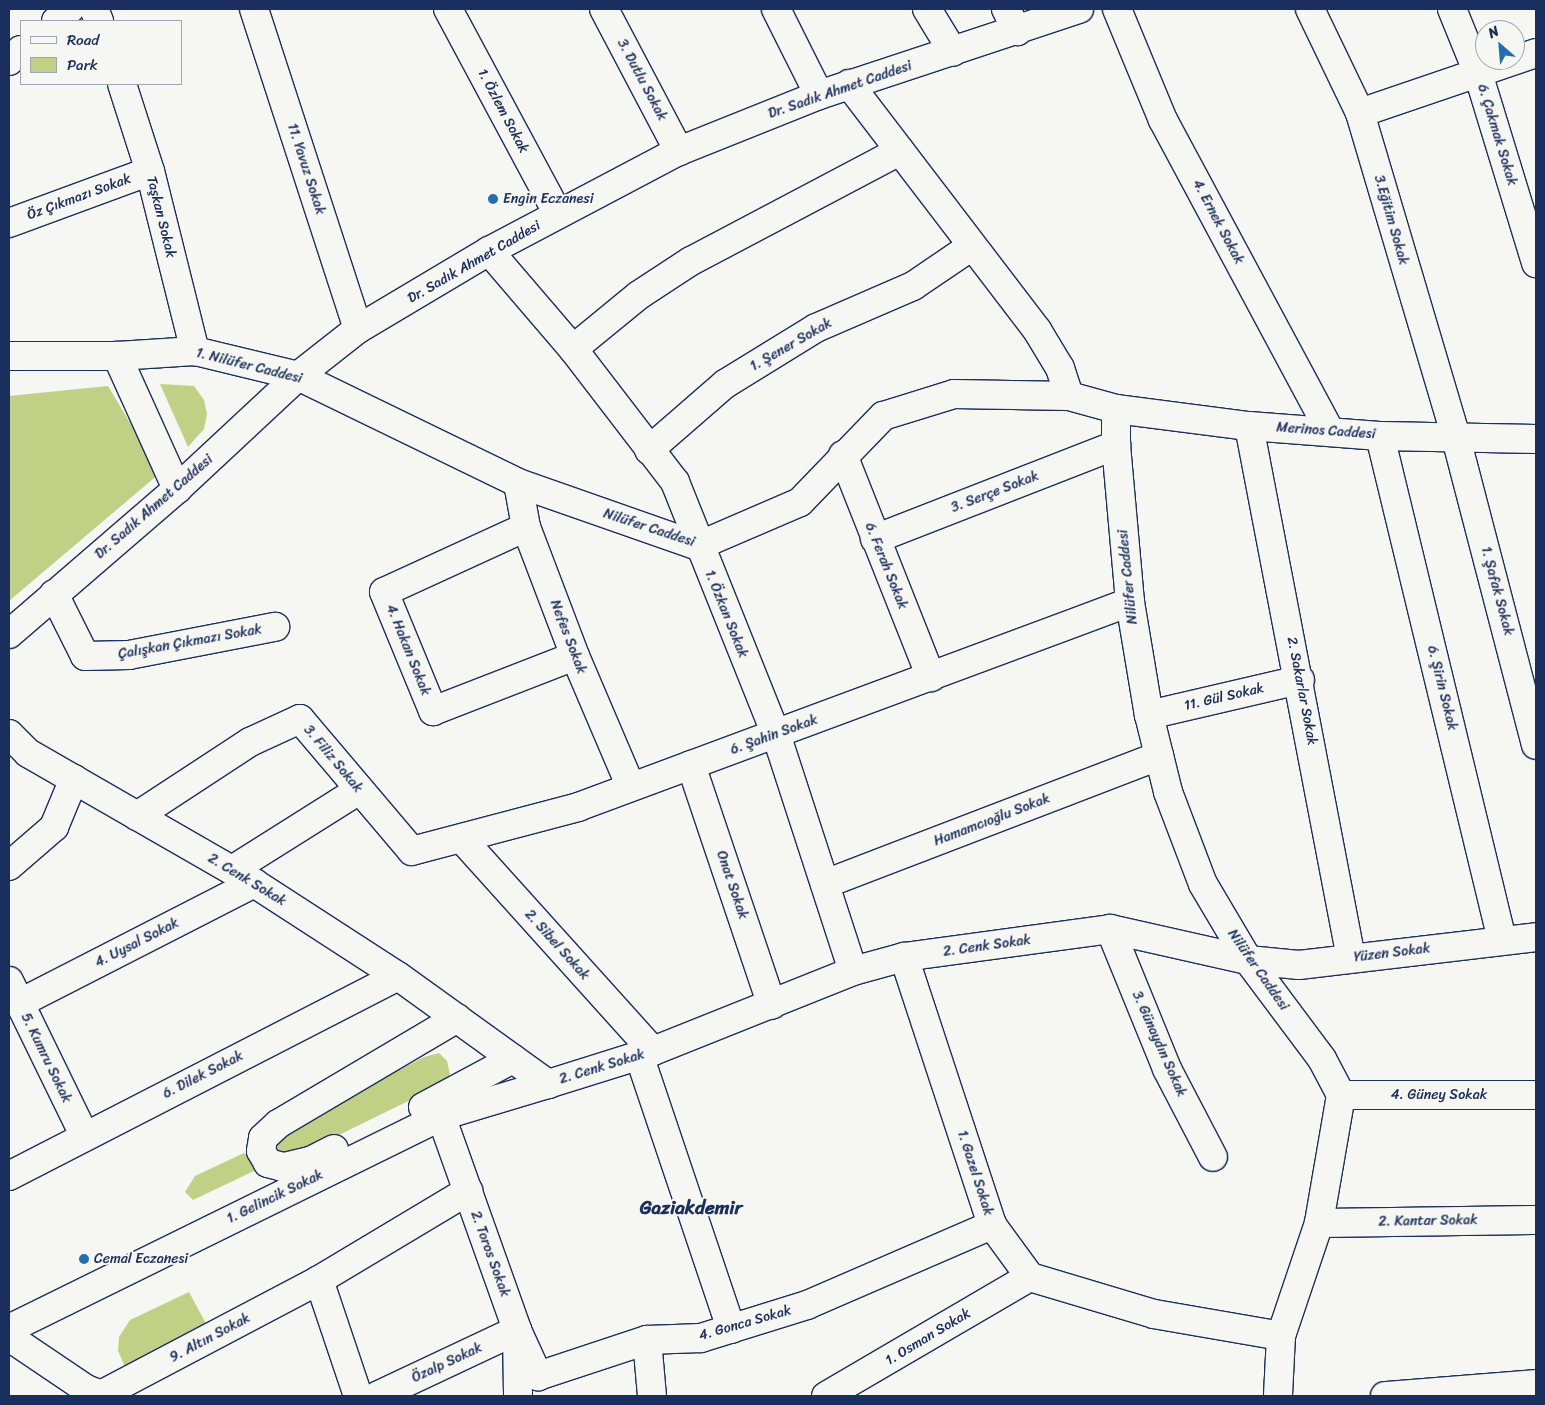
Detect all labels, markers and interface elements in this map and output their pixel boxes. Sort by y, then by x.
text: N [1483,19,1503,45]
legend [20,20,182,85]
north arrow [1475,20,1525,70]
text: Road [67,27,99,53]
street label: 3. Dutlu Sokak [613,36,671,124]
text: Park [67,52,98,78]
street label: Dr. Sadık Ahmet Caddesi [766,58,914,122]
street label: 1. Özlem Sokak [474,66,532,156]
street label: 6. Çakmak Sokak [1474,82,1520,188]
street label: 11. Yavuz Sokak [283,121,329,217]
street label: Öz Çıkmazı Sokak [25,170,133,224]
street label: 3.Eğitim Sokak [1370,173,1412,267]
street label: Taşkan Sokak [143,174,179,260]
street label: 4. Ernek Sokak [1189,177,1247,267]
place label: Engin Eczanesi [503,191,594,207]
marker: Engin Eczanesi [487,193,499,205]
street label: Dr. Sadık Ahmet Caddesi [405,217,543,307]
street label: 1. Şener Sokak [747,315,835,375]
street label: 1. Nilüfer Caddesi [194,345,304,387]
street label: Merinos Caddesi [1276,419,1376,443]
street label: Dr. Sadık Ahmet Caddesi [92,451,216,563]
street label: 3. Serçe Sokak [949,468,1041,516]
street label: Nilüfer Caddesi [601,505,697,551]
street label: 6. Ferah Sokak [861,520,911,612]
street label: Nilüfer Caddesi [1115,529,1141,625]
street label: 1. Şafak Sokak [1477,544,1517,638]
street label: 1. Özkan Sokak [701,568,751,660]
street label: Nefes Sokak [546,597,590,677]
street label: 4. Hakan Sokak [382,602,434,698]
street label: Çalışkan Çıkmazı Sokak [117,621,263,663]
street label: 2. Sakarlar Sokak [1283,635,1321,747]
street label: 6. Şirin Sokak [1423,644,1461,732]
street label: 11. Gül Sokak [1182,680,1266,714]
street label: 6. Şahin Sokak [728,711,820,759]
street label: 3. Filiz Sokak [300,722,366,796]
street label: Hamamcıoğlu Sokak [931,790,1053,850]
street label: Onat Sokak [712,849,752,921]
street label: 2. Cenk Sokak [205,850,289,910]
street label: 2. Sibel Sokak [521,906,593,984]
street label: 4. Uysal Sokak [92,915,182,971]
street label: Nilüfer Caddesi [1224,926,1292,1014]
street label: 2. Cenk Sokak [942,932,1032,960]
street label: Yüzen Sokak [1353,940,1431,966]
street label: 3. Günaydın Sokak [1128,989,1190,1099]
street label: 5. Kumru Sokak [17,1010,75,1106]
street label: 2. Cenk Sokak [557,1046,647,1088]
street label: 6. Dilek Sokak [160,1048,246,1102]
street label: 4. Güney Sokak [1391,1087,1487,1103]
street label: 1. Gazel Sokak [953,1128,997,1218]
street label: 1. Gelincik Sokak [224,1166,326,1228]
district label: Gaziakdemir [640,1197,742,1219]
street label: 2. Toros Sokak [467,1209,513,1299]
street label: 2. Kantar Sokak [1378,1212,1478,1230]
place label: Cemal Eczanesi [94,1251,189,1267]
marker: Cemal Eczanesi [78,1253,90,1265]
street label: 4. Gonca Sokak [697,1302,793,1344]
street label: 1. Osman Sokak [882,1305,974,1369]
street label: 9. Altın Sokak [167,1310,253,1366]
street label: Özalp Sokak [409,1339,485,1387]

